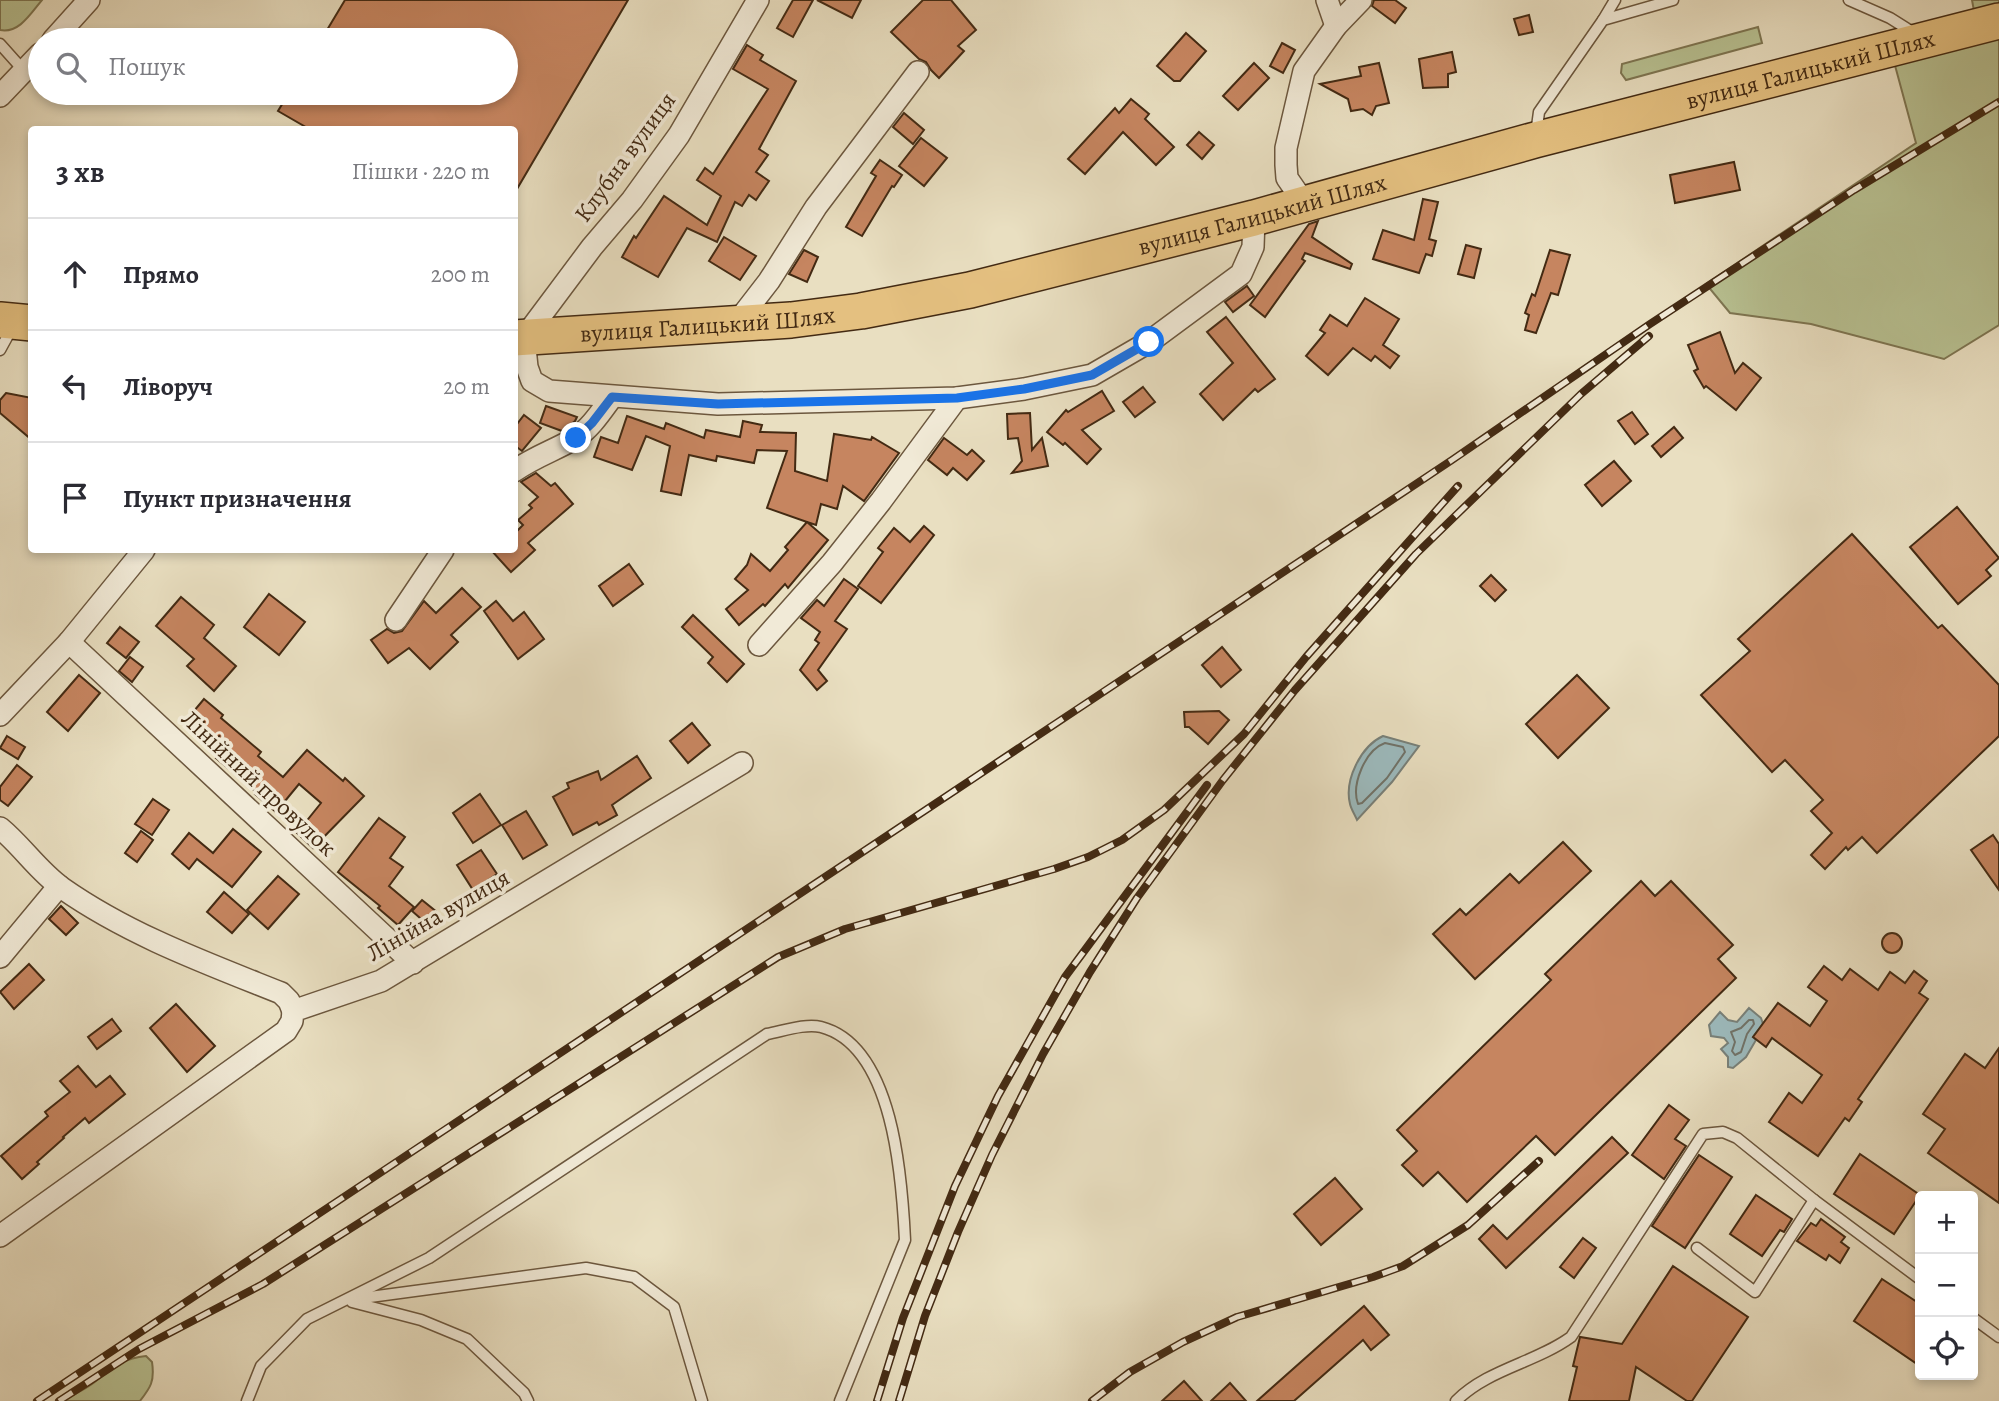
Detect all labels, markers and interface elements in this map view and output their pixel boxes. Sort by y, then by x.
street label: вулиця Галицький Шлях [1683,22,1938,117]
search box [28,28,518,105]
icon: search [52,48,90,86]
text: Пошук [108,49,186,84]
street label: Клубна вулиця [567,85,683,229]
text: 3 хв [56,152,105,192]
text: Пішки · 220 m [352,156,490,187]
street label: вулиця Галицький Шлях [1135,166,1390,263]
icon: ahead [56,255,94,293]
text: Прямо [123,257,199,292]
text: 200 m [431,259,490,290]
street label: вулиця Галицький Шлях [579,298,837,350]
route start [1133,326,1164,357]
icon: left [56,367,94,405]
text: Ліворуч [123,369,213,404]
text: 20 m [443,371,490,402]
route end [560,422,591,453]
icon: arrive [56,479,94,517]
text: Пункт призначення [123,481,352,516]
street label: Лінійний провулок [175,703,343,863]
street label: Лінійна вулиця [361,861,515,969]
map controls [1915,1191,1978,1380]
button: + [1915,1191,1978,1254]
button: − [1915,1254,1978,1317]
button: locate [1915,1317,1978,1380]

